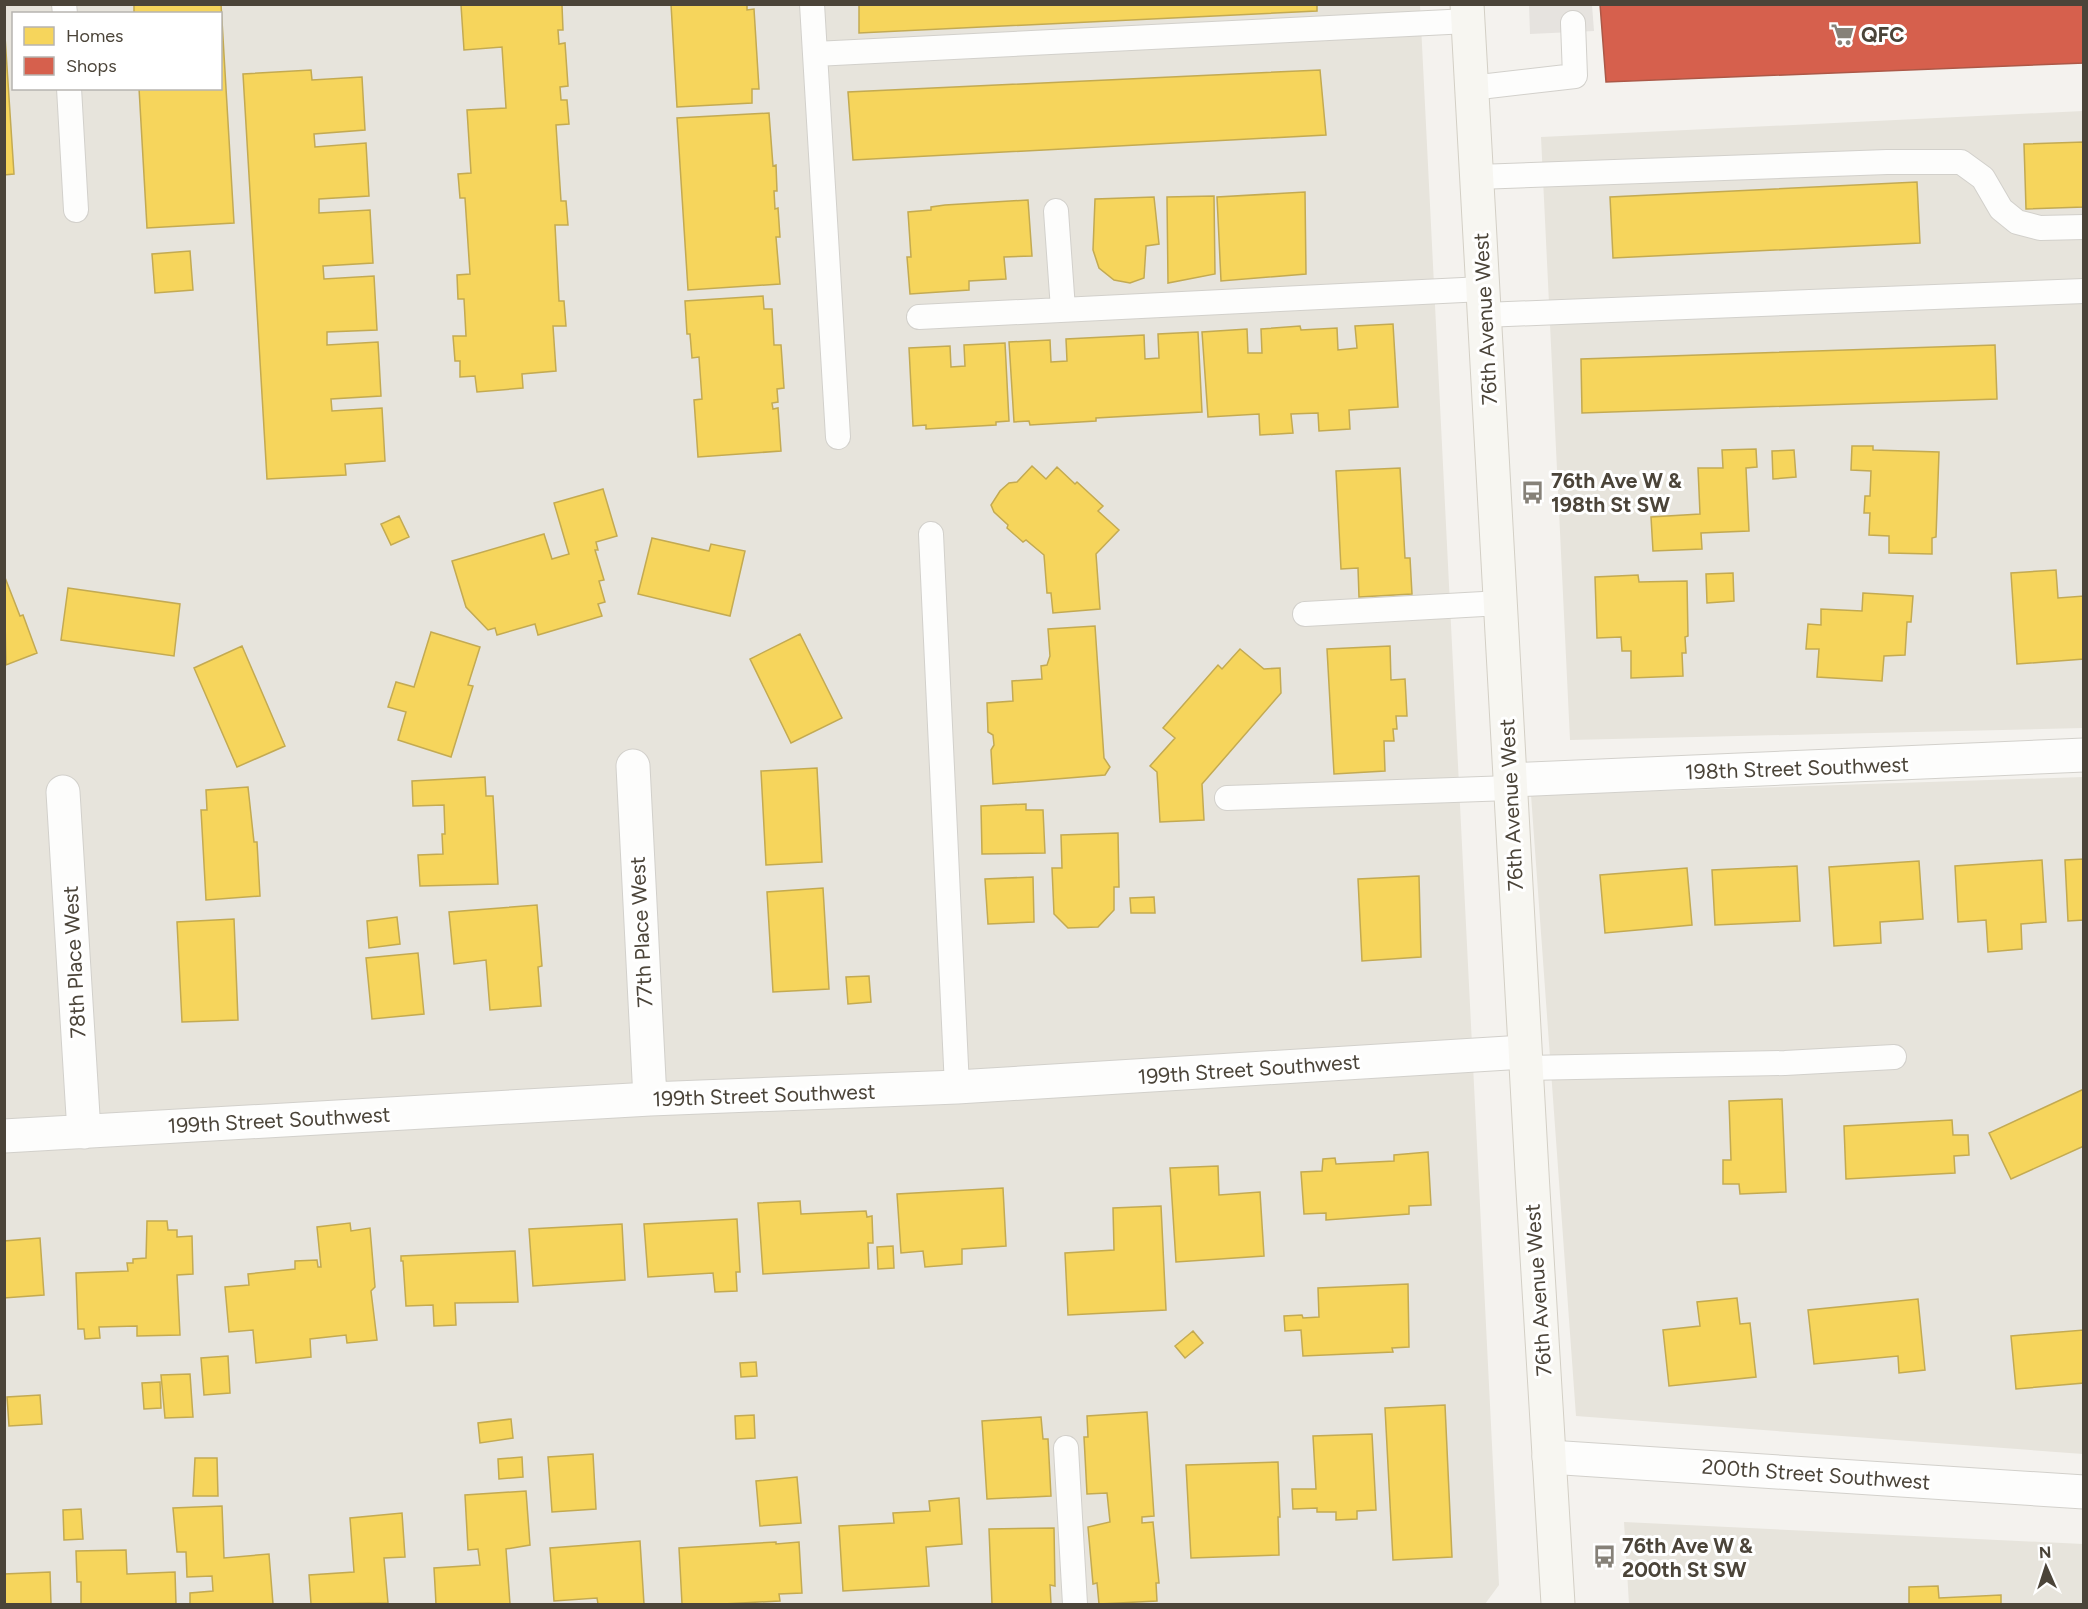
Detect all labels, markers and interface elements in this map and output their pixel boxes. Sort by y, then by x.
legend [12,12,222,90]
supermarket icon: QFC [1830,21,1856,47]
place label: QFC [1861,22,1904,47]
text: Homes [66,25,124,47]
text: Shops [66,55,117,77]
street label: 76th Avenue West [1468,232,1502,406]
place label: 76th Ave W & 198th St SW [1551,468,1682,517]
bus stop icon: 76th Ave W & 198th St SW [1520,479,1546,505]
street label: 76th Avenue West [1494,718,1528,892]
street label: 198th Street Southwest [1685,752,1909,784]
street label: 77th Place West [625,856,657,1008]
street label: 78th Place West [58,885,90,1039]
street label: 199th Street Southwest [1137,1049,1361,1089]
street label: 199th Street Southwest [652,1079,876,1111]
street label: 199th Street Southwest [167,1102,391,1138]
street label: 76th Avenue West [1520,1203,1556,1377]
street label: 200th Street Southwest [1701,1454,1931,1494]
place label: 76th Ave W & 200th St SW [1622,1533,1753,1582]
north arrow [2016,1537,2076,1597]
text: N [2039,1543,2052,1562]
bus stop icon: 76th Ave W & 200th St SW [1591,1544,1617,1570]

